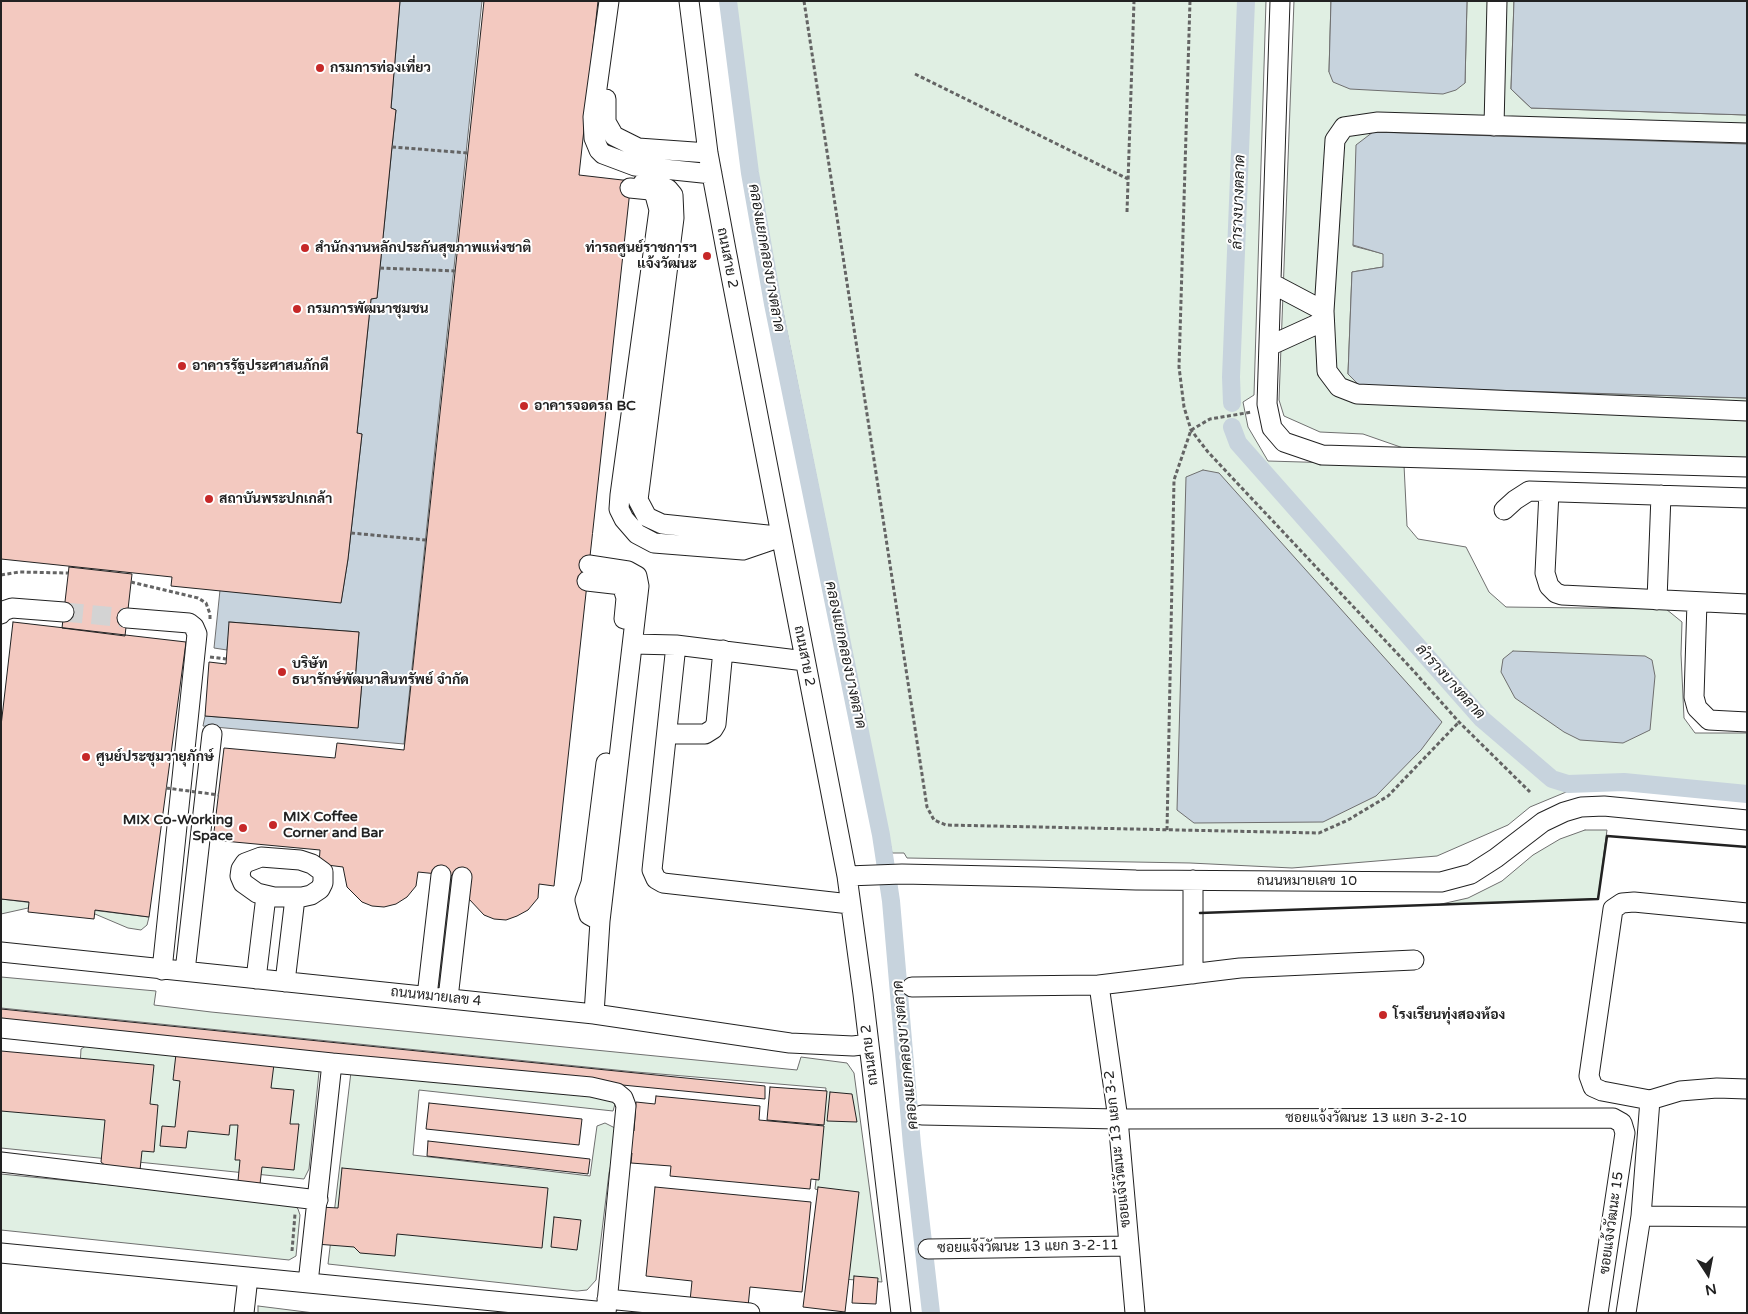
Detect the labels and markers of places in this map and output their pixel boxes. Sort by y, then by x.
place label: กรมการท่องเที่ยว [330,60,431,76]
marker: กรมการท่องเที่ยว [314,62,326,74]
place label: สำนักงานหลักประกันสุขภาพแห่งชาติ [315,240,531,256]
place label: ท่ารถศูนย์ราชการฯ แจ้งวัฒนะ [585,240,697,272]
marker: สำนักงานหลักประกันสุขภาพแห่งชาติ [299,242,311,254]
marker: ท่ารถศูนย์ราชการฯ แจ้งวัฒนะ [701,250,713,262]
place label: กรมการพัฒนาชุมชน [307,301,429,317]
marker: กรมการพัฒนาชุมชน [291,303,303,315]
place label: อาคารรัฐประศาสนภักดี [192,358,329,374]
marker: อาคารรัฐประศาสนภักดี [176,360,188,372]
place label: อาคารจอดรถ BC [534,398,636,414]
marker: อาคารจอดรถ BC [518,400,530,412]
place label: สถาบันพระปกเกล้า [219,491,332,507]
marker: สถาบันพระปกเกล้า [203,493,215,505]
place label: บริษัท ธนารักษ์พัฒนาสินทรัพย์ จำกัด [292,656,469,689]
marker: บริษัท ธนารักษ์พัฒนาสินทรัพย์ จำกัด [276,666,288,678]
place label: ศูนย์ประชุมวายุภักษ์ [96,749,214,765]
marker: ศูนย์ประชุมวายุภักษ์ [80,751,92,763]
place label: MIX Coffee Corner and Bar [283,809,384,842]
place label: MIX Co-Working Space [123,812,233,844]
marker: MIX Coffee Corner and Bar [267,819,279,831]
marker: MIX Co-Working Space [237,822,249,834]
place label: โรงเรียนทุ่งสองห้อง [1393,1007,1505,1023]
marker: โรงเรียนทุ่งสองห้อง [1377,1009,1389,1021]

